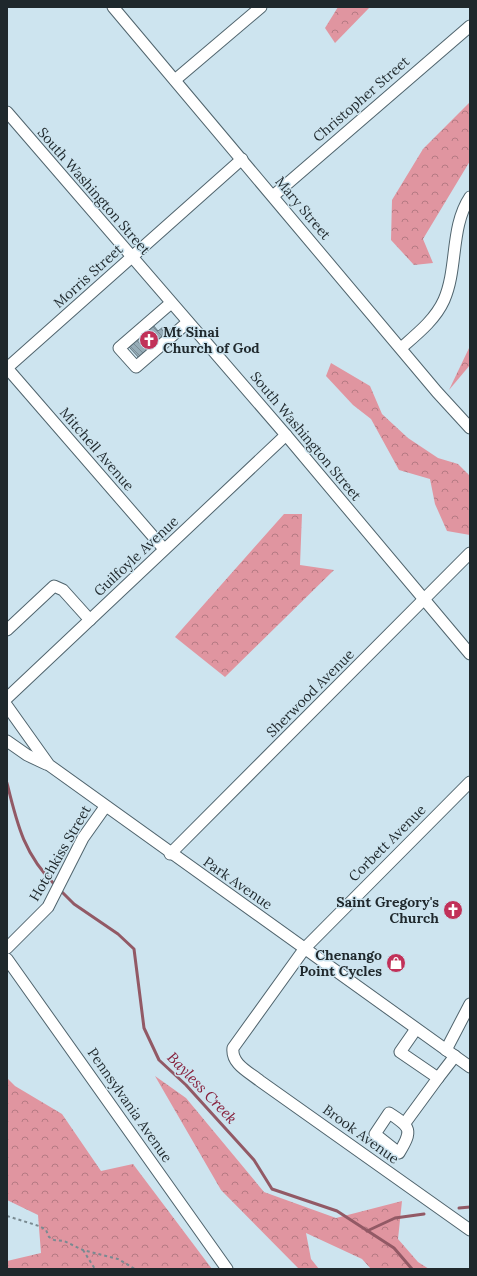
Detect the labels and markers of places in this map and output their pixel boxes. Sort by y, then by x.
place label: Mt Sinai Church of God [163,323,260,357]
church icon: Mt Sinai Church of God [138,329,160,351]
place label: Saint Gregory's Church [336,893,439,927]
church icon: Saint Gregory's Church [442,899,464,921]
place label: Chenango Point Cycles [299,946,382,980]
shop icon: Chenango Point Cycles [385,952,407,974]

